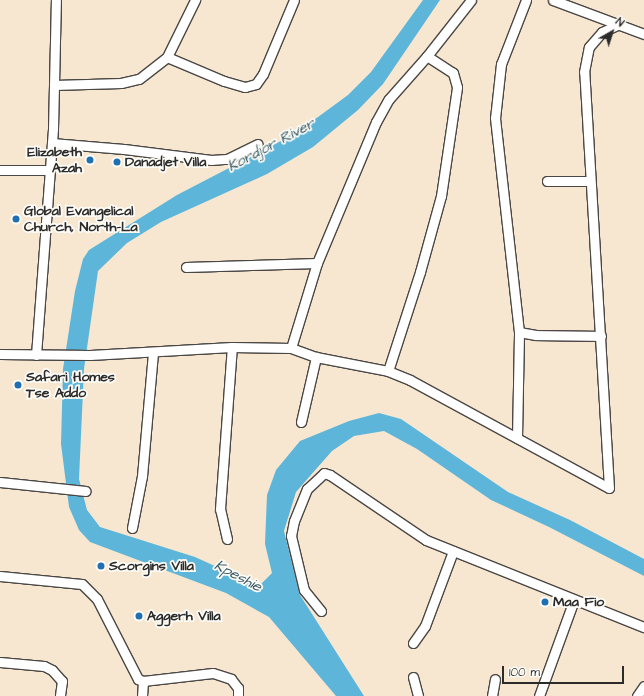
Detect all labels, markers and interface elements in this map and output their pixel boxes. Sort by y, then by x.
north arrow [592,12,632,52]
text: N [612,14,627,30]
water label: Kordjor River [224,115,318,175]
place label: Elizabeth Azah [27,144,82,176]
place label: Danadjet Villa [125,154,206,170]
marker: Elizabeth Azah [85,155,95,165]
marker: Danadjet Villa [112,157,122,167]
place label: Global Evangelical Church, North-La [24,203,138,236]
marker: Global Evangelical Church, North-La [11,214,21,224]
place label: Safari Homes Tse Addo [26,369,115,402]
marker: Safari Homes Tse Addo [13,380,23,390]
water label: Kpeshie [211,556,265,596]
place label: Scorgins Villa [109,558,194,574]
marker: Scorgins Villa [96,561,106,571]
place label: Maa Fio [553,594,604,610]
marker: Maa Fio [540,597,550,607]
place label: Aggerh Villa [147,608,221,624]
marker: Aggerh Villa [134,611,144,621]
scale bar [504,658,626,684]
text: 100 m [509,664,540,681]

